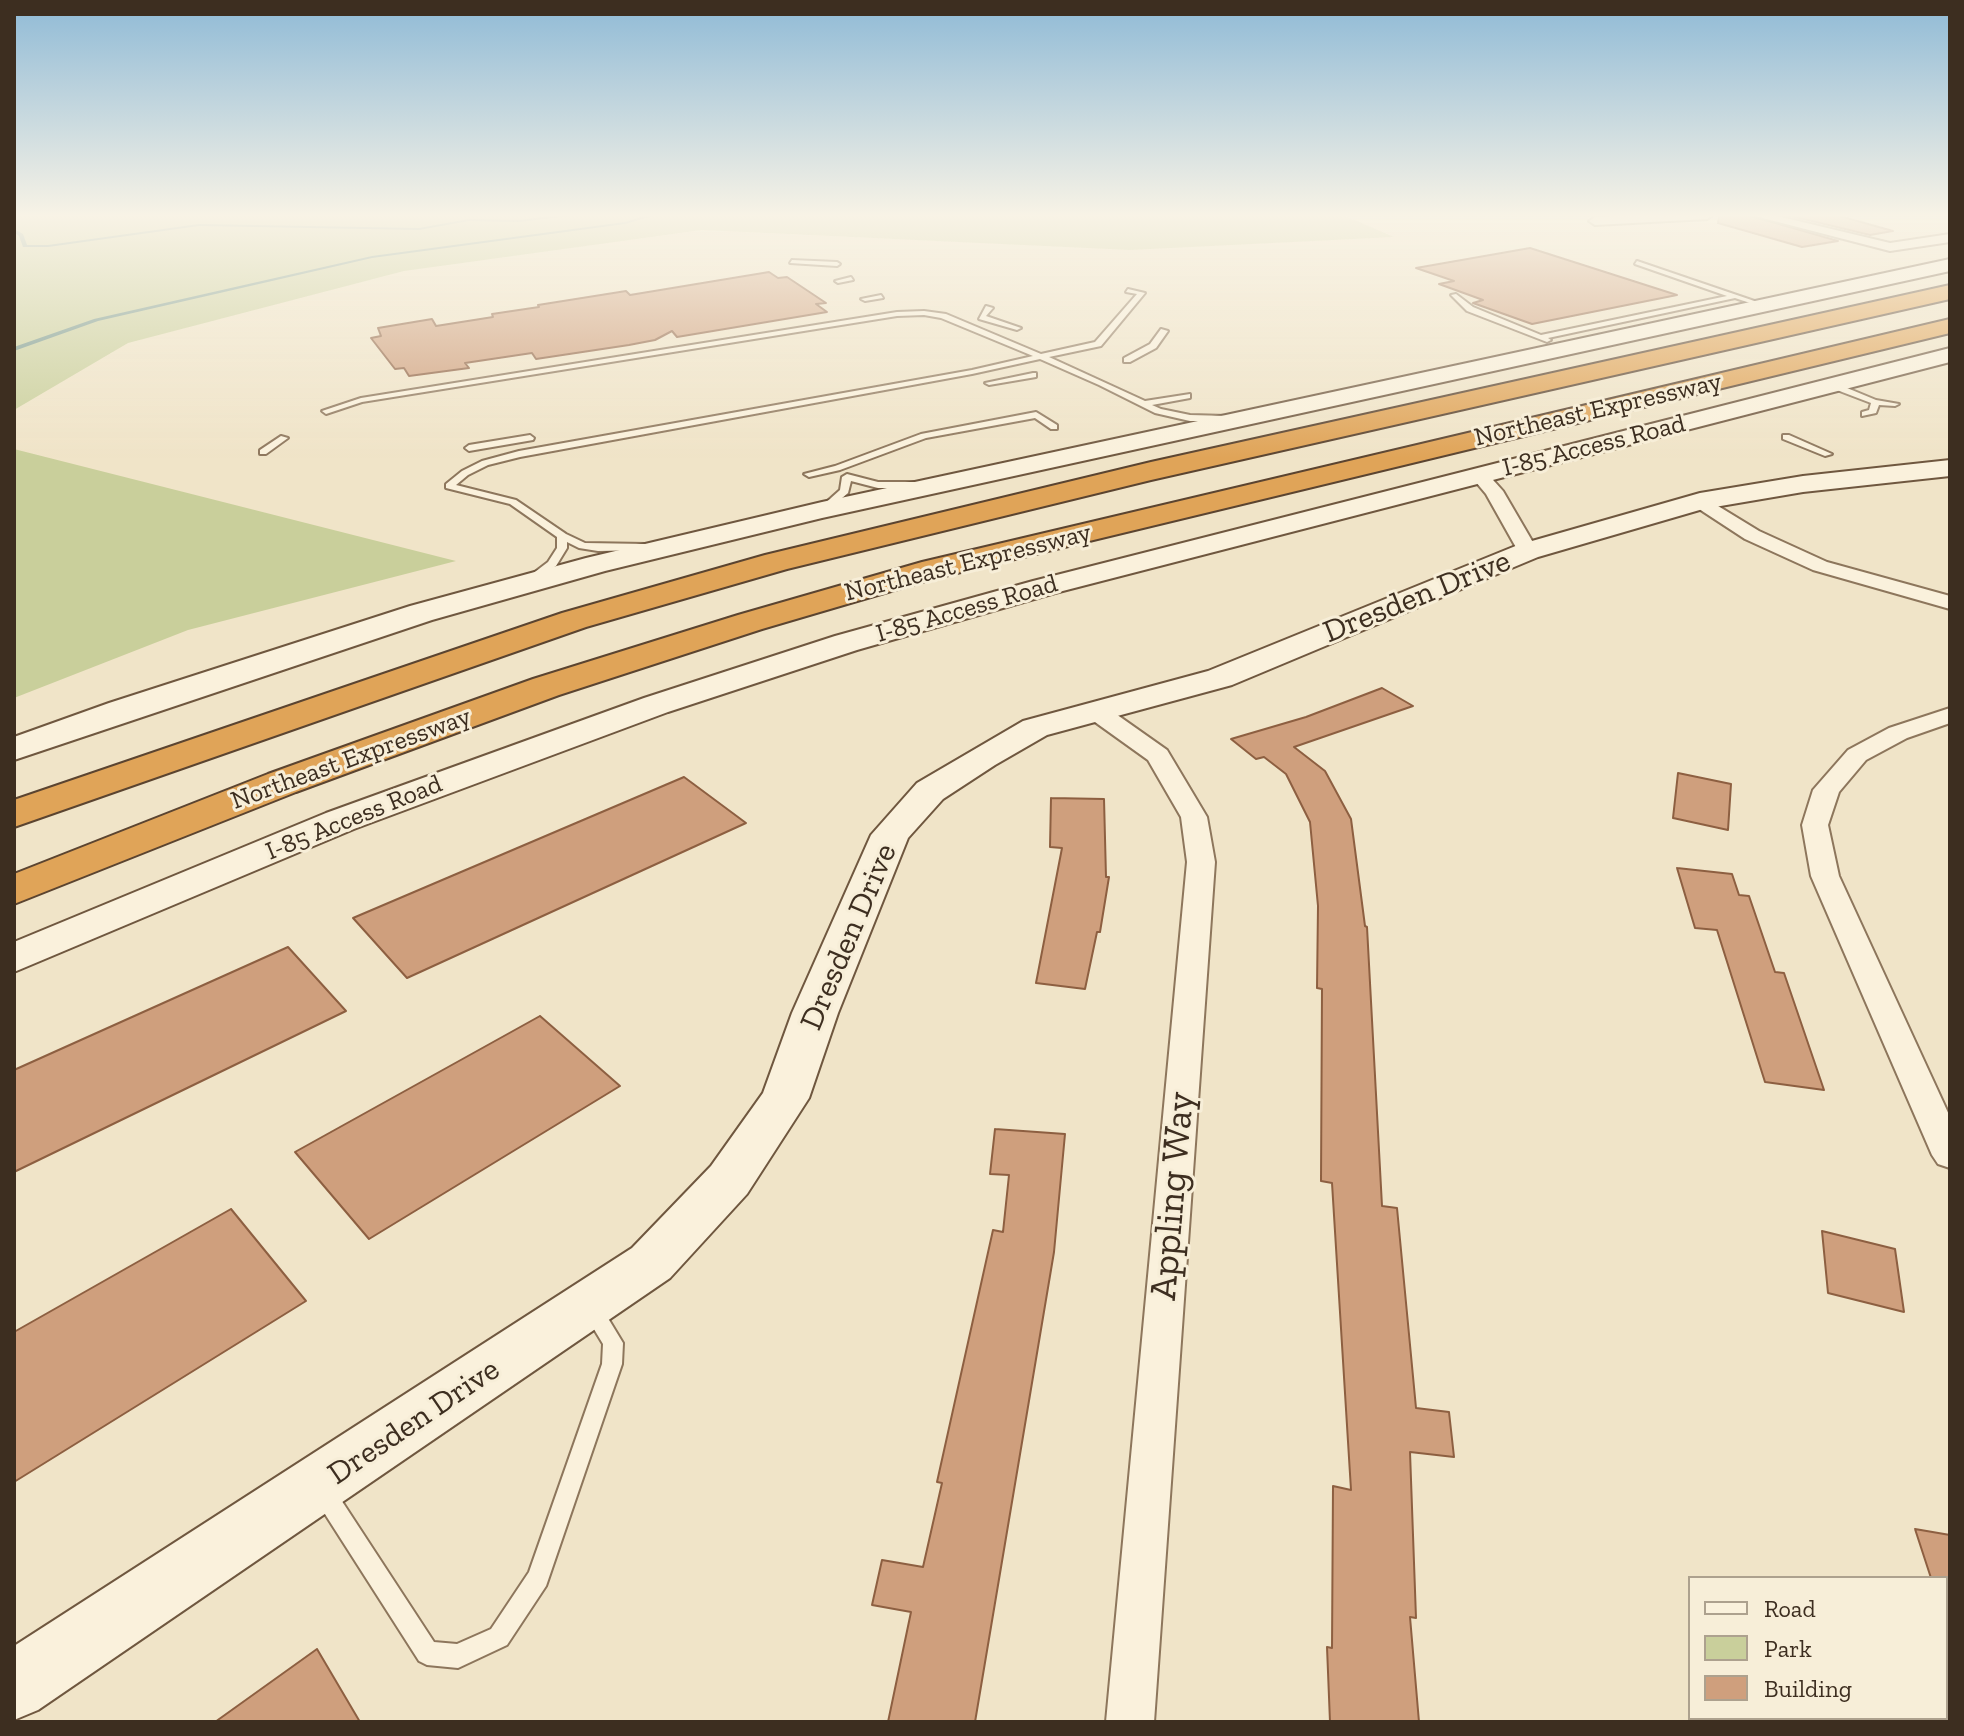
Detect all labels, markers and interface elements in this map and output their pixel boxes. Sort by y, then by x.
street label: Northeast Expressway [1471,366,1725,454]
street label: I-85 Access Road [1499,408,1689,484]
street label: Northeast Expressway [842,517,1094,609]
street label: Dresden Drive [1318,542,1516,652]
street label: I-85 Access Road [873,568,1061,650]
street label: Northeast Expressway [227,701,475,817]
street label: I-85 Access Road [261,768,447,868]
street label: Dresden Drive [793,838,905,1036]
street label: Appling Way [1141,1090,1205,1302]
street label: Dresden Drive [321,1351,507,1493]
legend [1688,1576,1948,1720]
text: Road [1764,1594,1816,1623]
text: Park [1764,1634,1812,1663]
text: Building [1764,1674,1852,1703]

